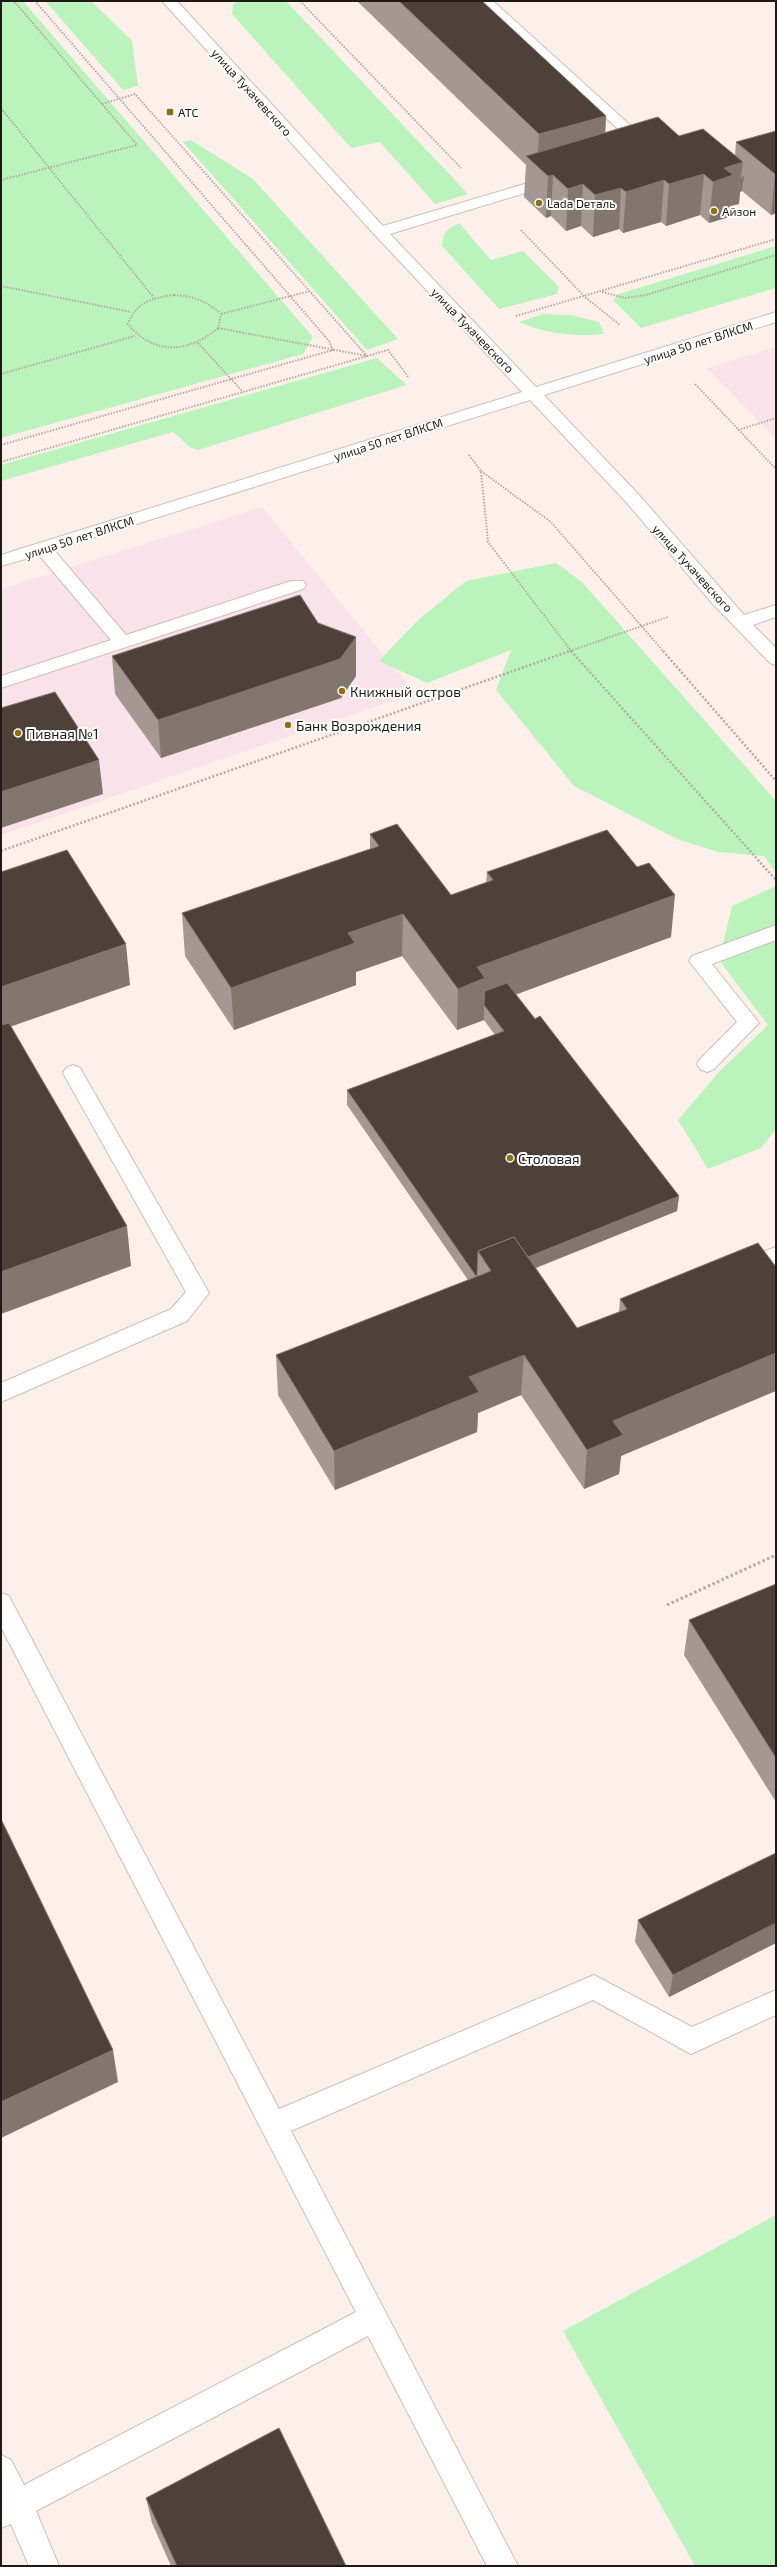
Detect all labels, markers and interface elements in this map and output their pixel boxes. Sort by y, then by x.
street label: улица Тухачевского [208,45,295,139]
place label: АТС [178,105,199,119]
marker: АТС [165,107,175,117]
place label: Lada Dеталь [547,196,616,210]
marker: Lada Dеталь [534,198,544,208]
place label: Айзон [722,204,756,218]
marker: Айзон [709,206,719,216]
street label: улица Тухачевского [428,285,517,376]
street label: улица 50 лет ВЛКСМ [642,318,755,367]
street label: улица 50 лет ВЛКСМ [332,415,445,464]
street label: улица 50 лет ВЛКСМ [23,513,136,562]
street label: улица Тухачевского [649,521,736,615]
place label: Книжный остров [350,683,461,700]
marker: Книжный остров [337,686,347,696]
place label: Банк Возрождения [296,717,421,734]
marker: Банк Возрождения [283,720,293,730]
place label: Пивная №1 [26,725,98,742]
marker: Пивная №1 [13,728,23,738]
place label: Столовая [518,1150,580,1167]
marker: Столовая [505,1153,515,1163]

